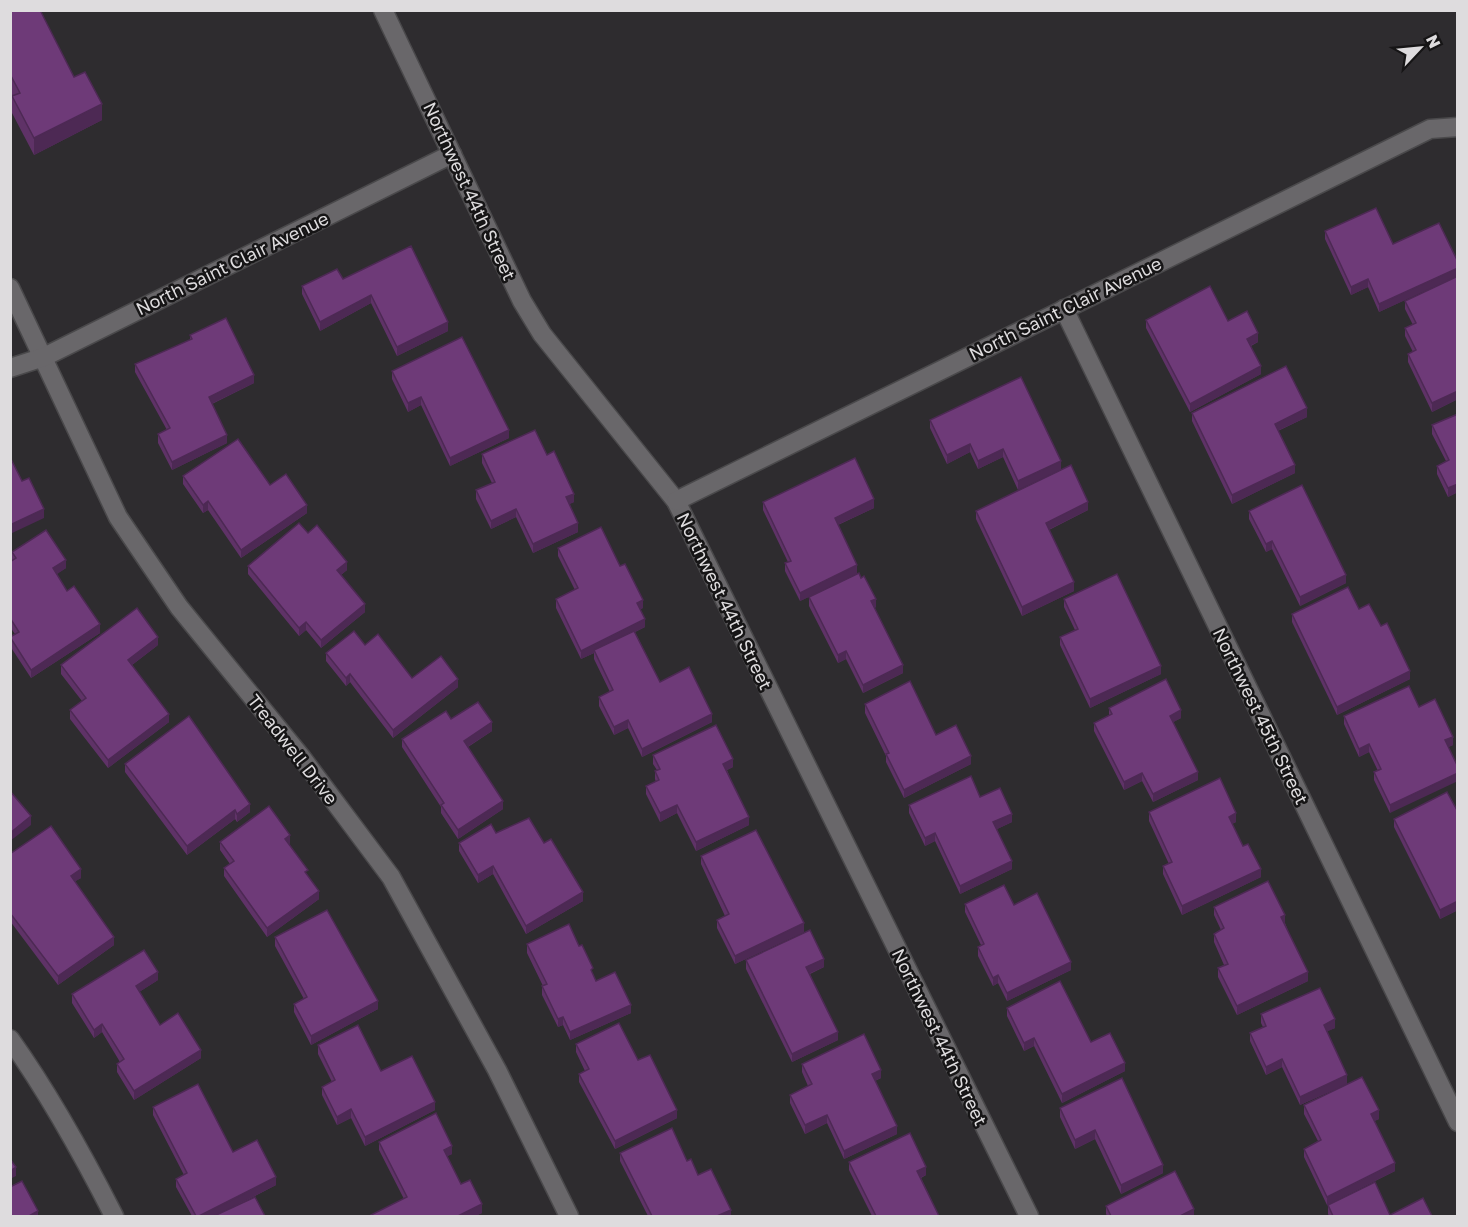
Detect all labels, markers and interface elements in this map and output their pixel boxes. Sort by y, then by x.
north arrow [1390,18,1450,78]
text: N [1422,32,1445,51]
street label: Northwest 44th Street [419,98,521,284]
street label: North Saint Clair Avenue [132,207,332,319]
street label: North Saint Clair Avenue [965,252,1165,364]
street label: Northwest 44th Street [673,509,777,693]
street label: Northwest 45th Street [1209,624,1313,808]
street label: Treadwell Drive [243,690,343,808]
street label: Northwest 44th Street [888,945,992,1129]

